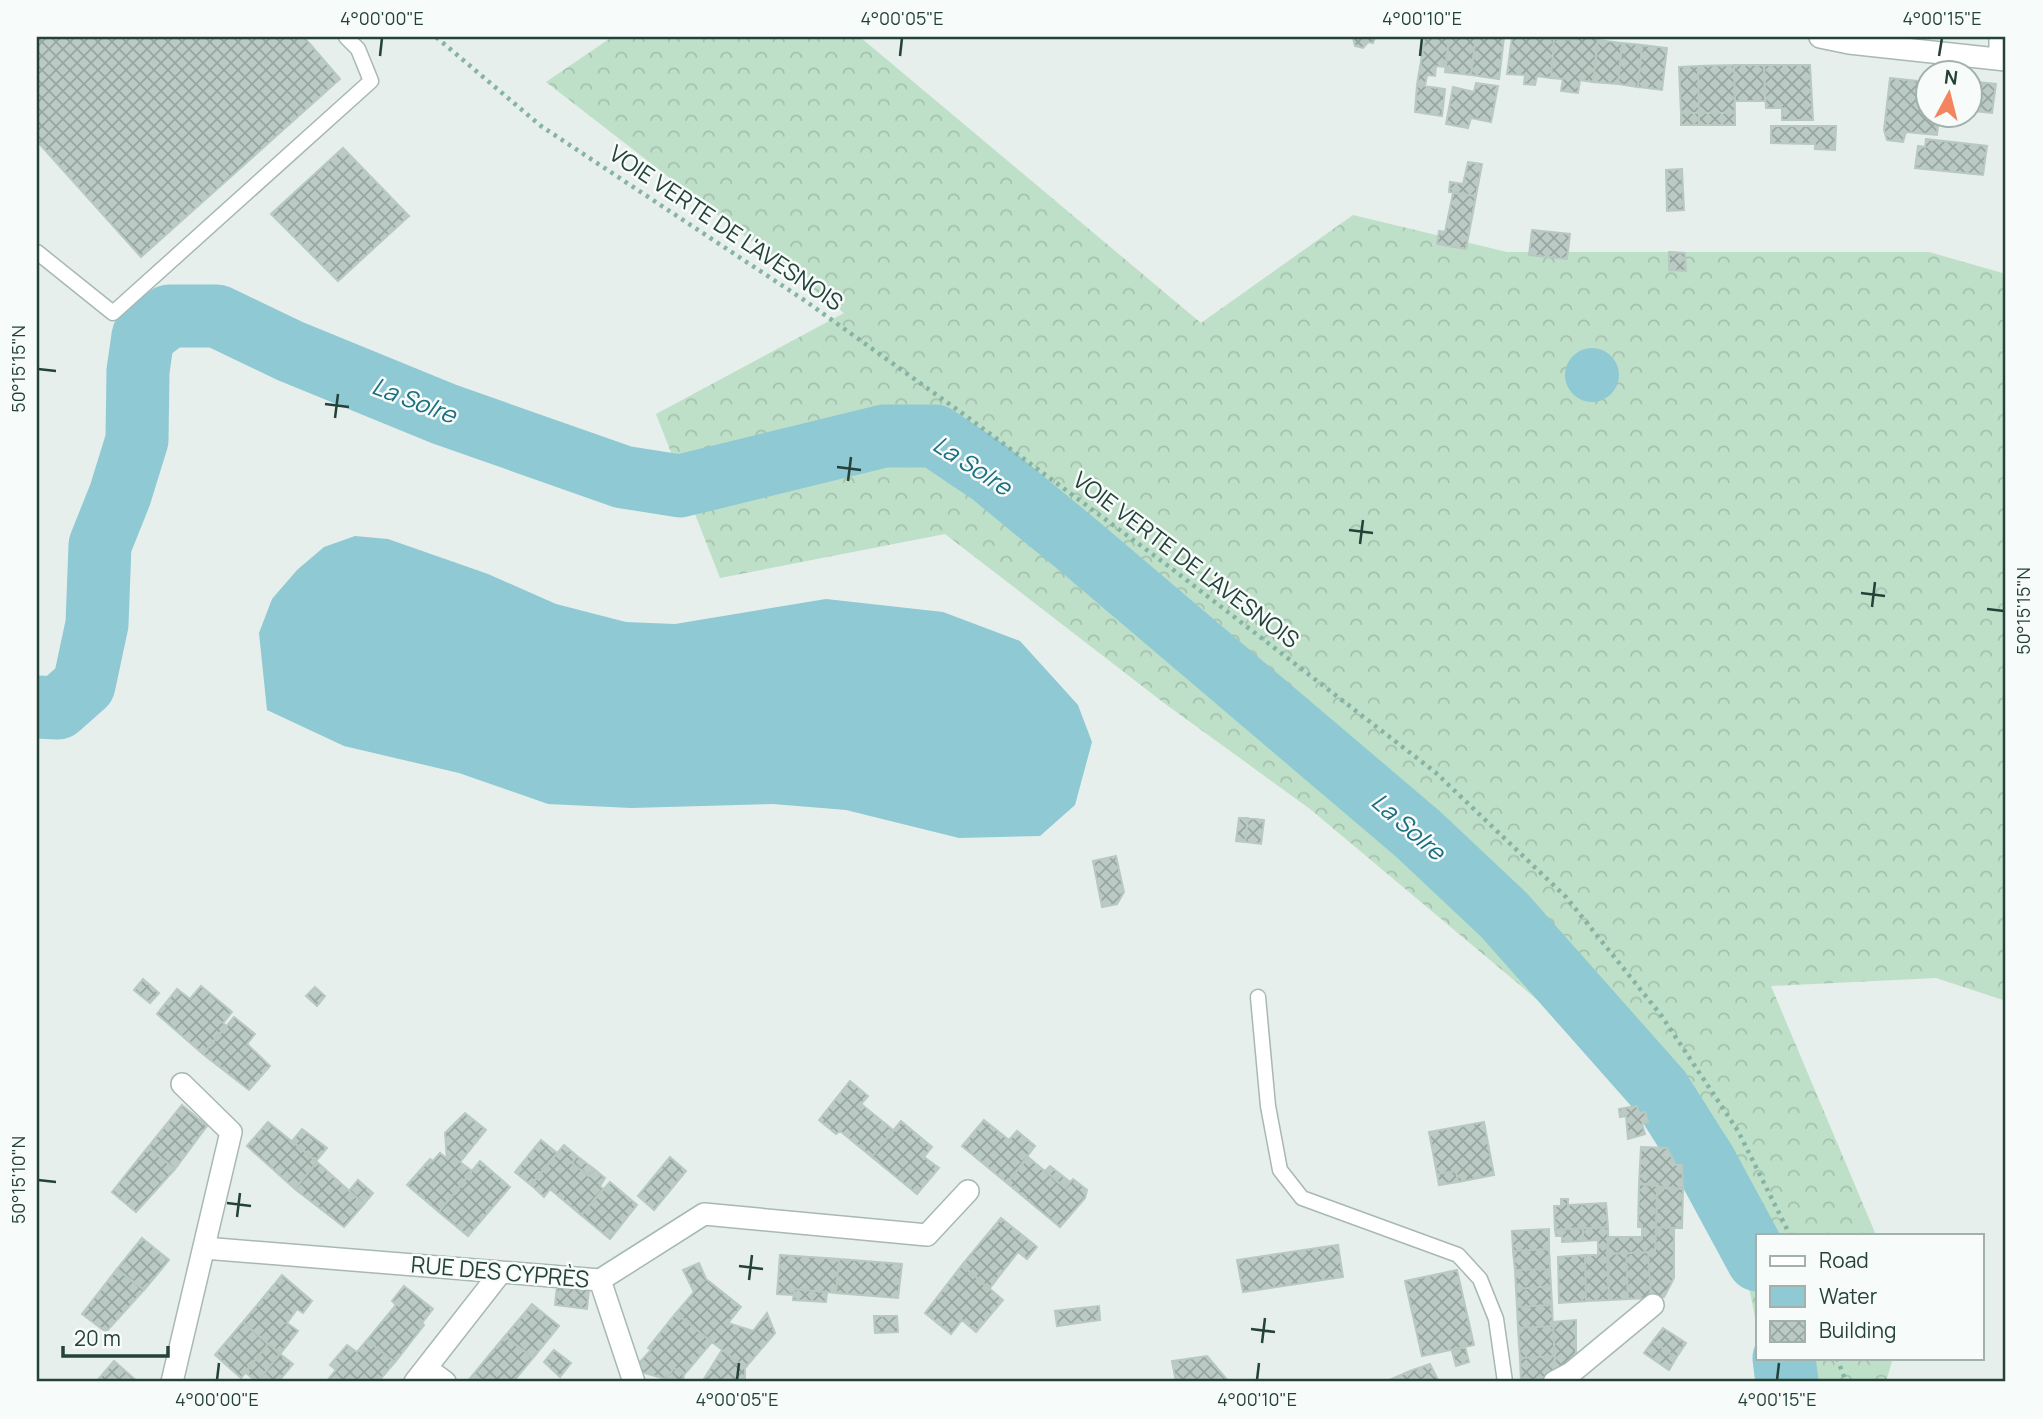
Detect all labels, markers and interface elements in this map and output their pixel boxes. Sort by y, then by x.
text: 4°00'00"E [340,6,424,30]
text: 4°00'05"E [860,6,944,30]
text: 4°00'10"E [1382,6,1462,30]
text: 4°00'15"E [1902,6,1982,30]
north arrow [1913,60,1983,130]
text: N [1943,63,1959,91]
street label: VOIE VERTE DE L'AVESNOIS [603,137,850,318]
text: 50°15'15"N [6,325,30,413]
water label: La Solre [368,369,463,431]
water label: La Solre [927,427,1020,503]
street label: VOIE VERTE DE L'AVESNOIS [1067,463,1306,655]
text: 50°15'15"N [2011,567,2035,655]
water label: La Solre [1365,785,1454,868]
text: 50°15'10"N [6,1136,30,1224]
legend [1756,1234,1983,1360]
text: Road [1819,1246,1869,1274]
street label: RUE DES CYPRÈS [410,1247,590,1295]
text: Water [1819,1282,1878,1310]
scale bar [63,1314,168,1358]
text: Building [1819,1316,1896,1344]
text: 20 m [74,1324,121,1352]
text: 4°00'00"E [175,1387,259,1411]
text: 4°00'05"E [695,1387,779,1411]
text: 4°00'10"E [1217,1387,1297,1411]
text: 4°00'15"E [1737,1387,1817,1411]

